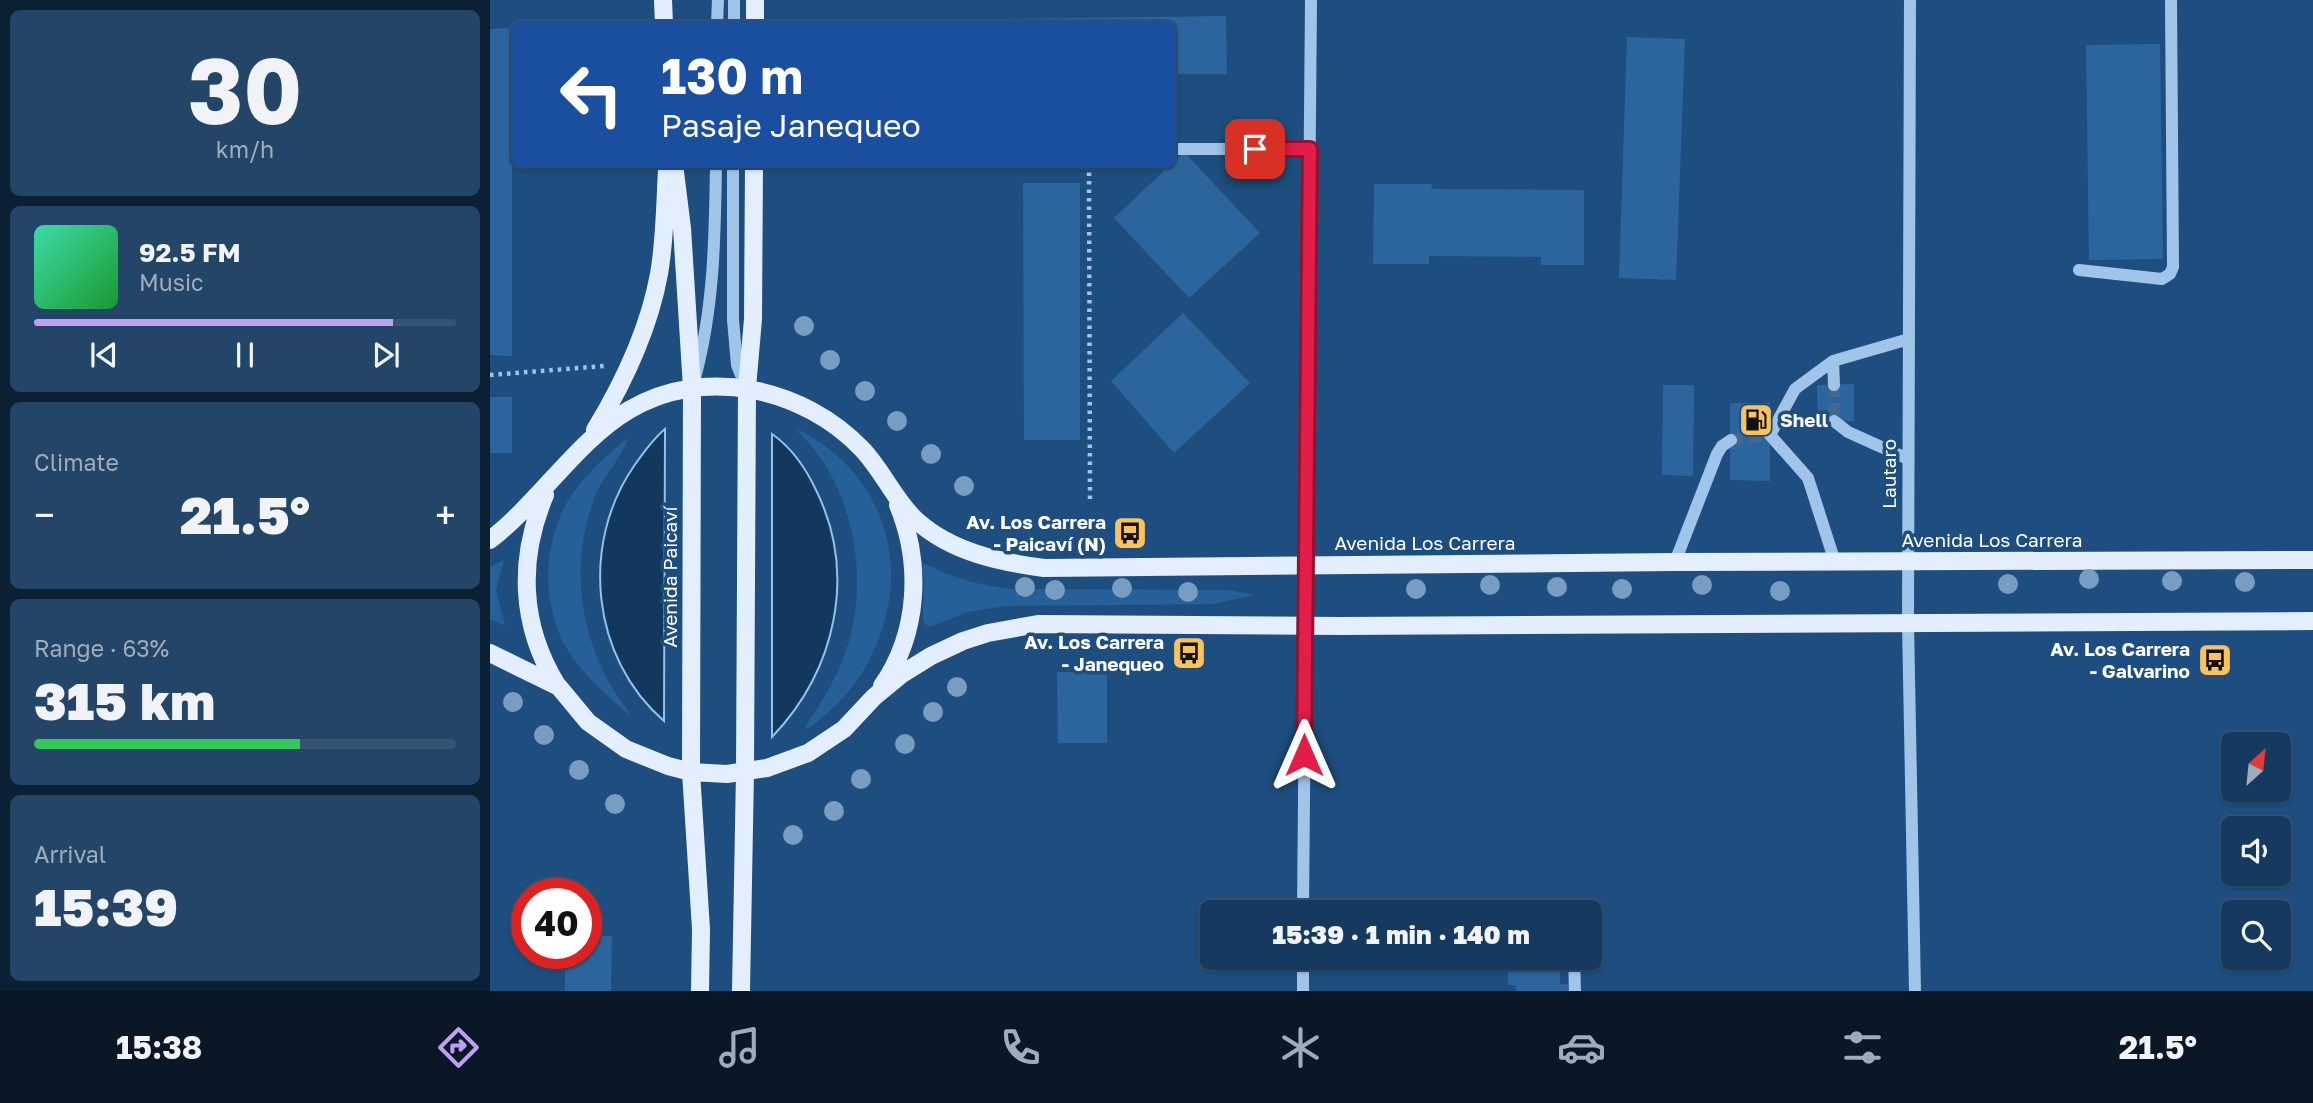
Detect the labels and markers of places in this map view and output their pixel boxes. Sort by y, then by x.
pin [1225,119,1285,179]
fuel station icon: Shell [1737,401,1775,439]
place label: Shell [1780,408,1828,431]
place label: Av. Los Carrera - Paicaví (N) [966,510,1106,555]
bus stop icon: Av. Los Carrera - Paicaví (N) [1111,514,1149,552]
place label: Av. Los Carrera - Janequeo [1024,630,1164,675]
bus stop icon: Av. Los Carrera - Janequeo [1170,634,1208,672]
place label: Av. Los Carrera - Galvarino [2050,637,2190,682]
bus stop icon: Av. Los Carrera - Galvarino [2196,641,2234,679]

